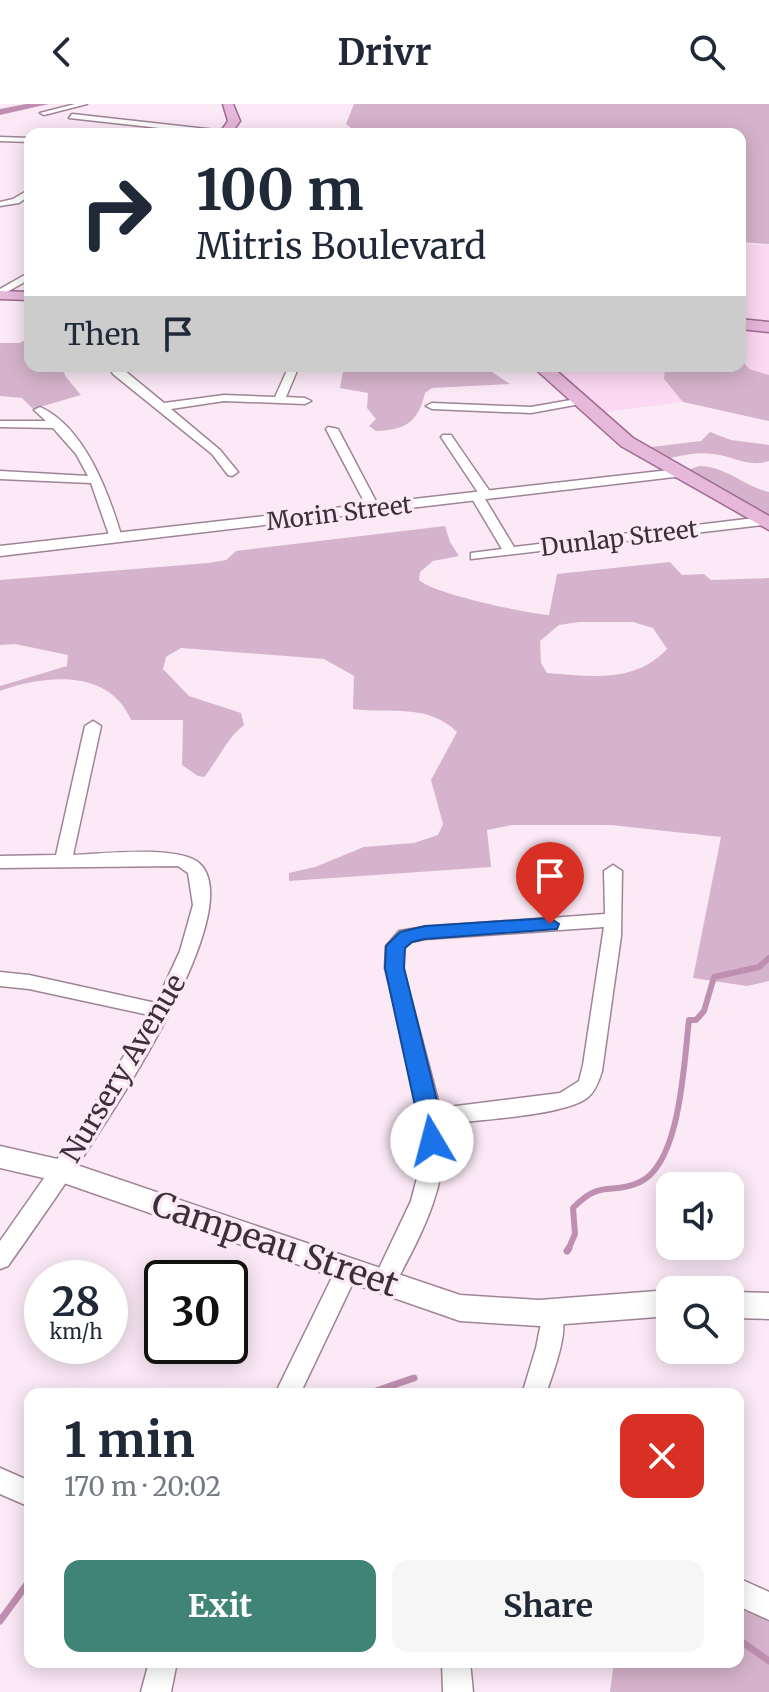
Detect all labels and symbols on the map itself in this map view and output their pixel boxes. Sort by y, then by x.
street label: Morin Street [265,489,414,537]
street label: Dunlap Street [538,513,700,563]
pin [516,842,584,924]
street label: Nursery Avenue [53,967,193,1169]
position arrow [390,1099,474,1183]
street label: Campeau Street [146,1182,404,1306]
speed limit sign: 30 [144,1260,248,1364]

